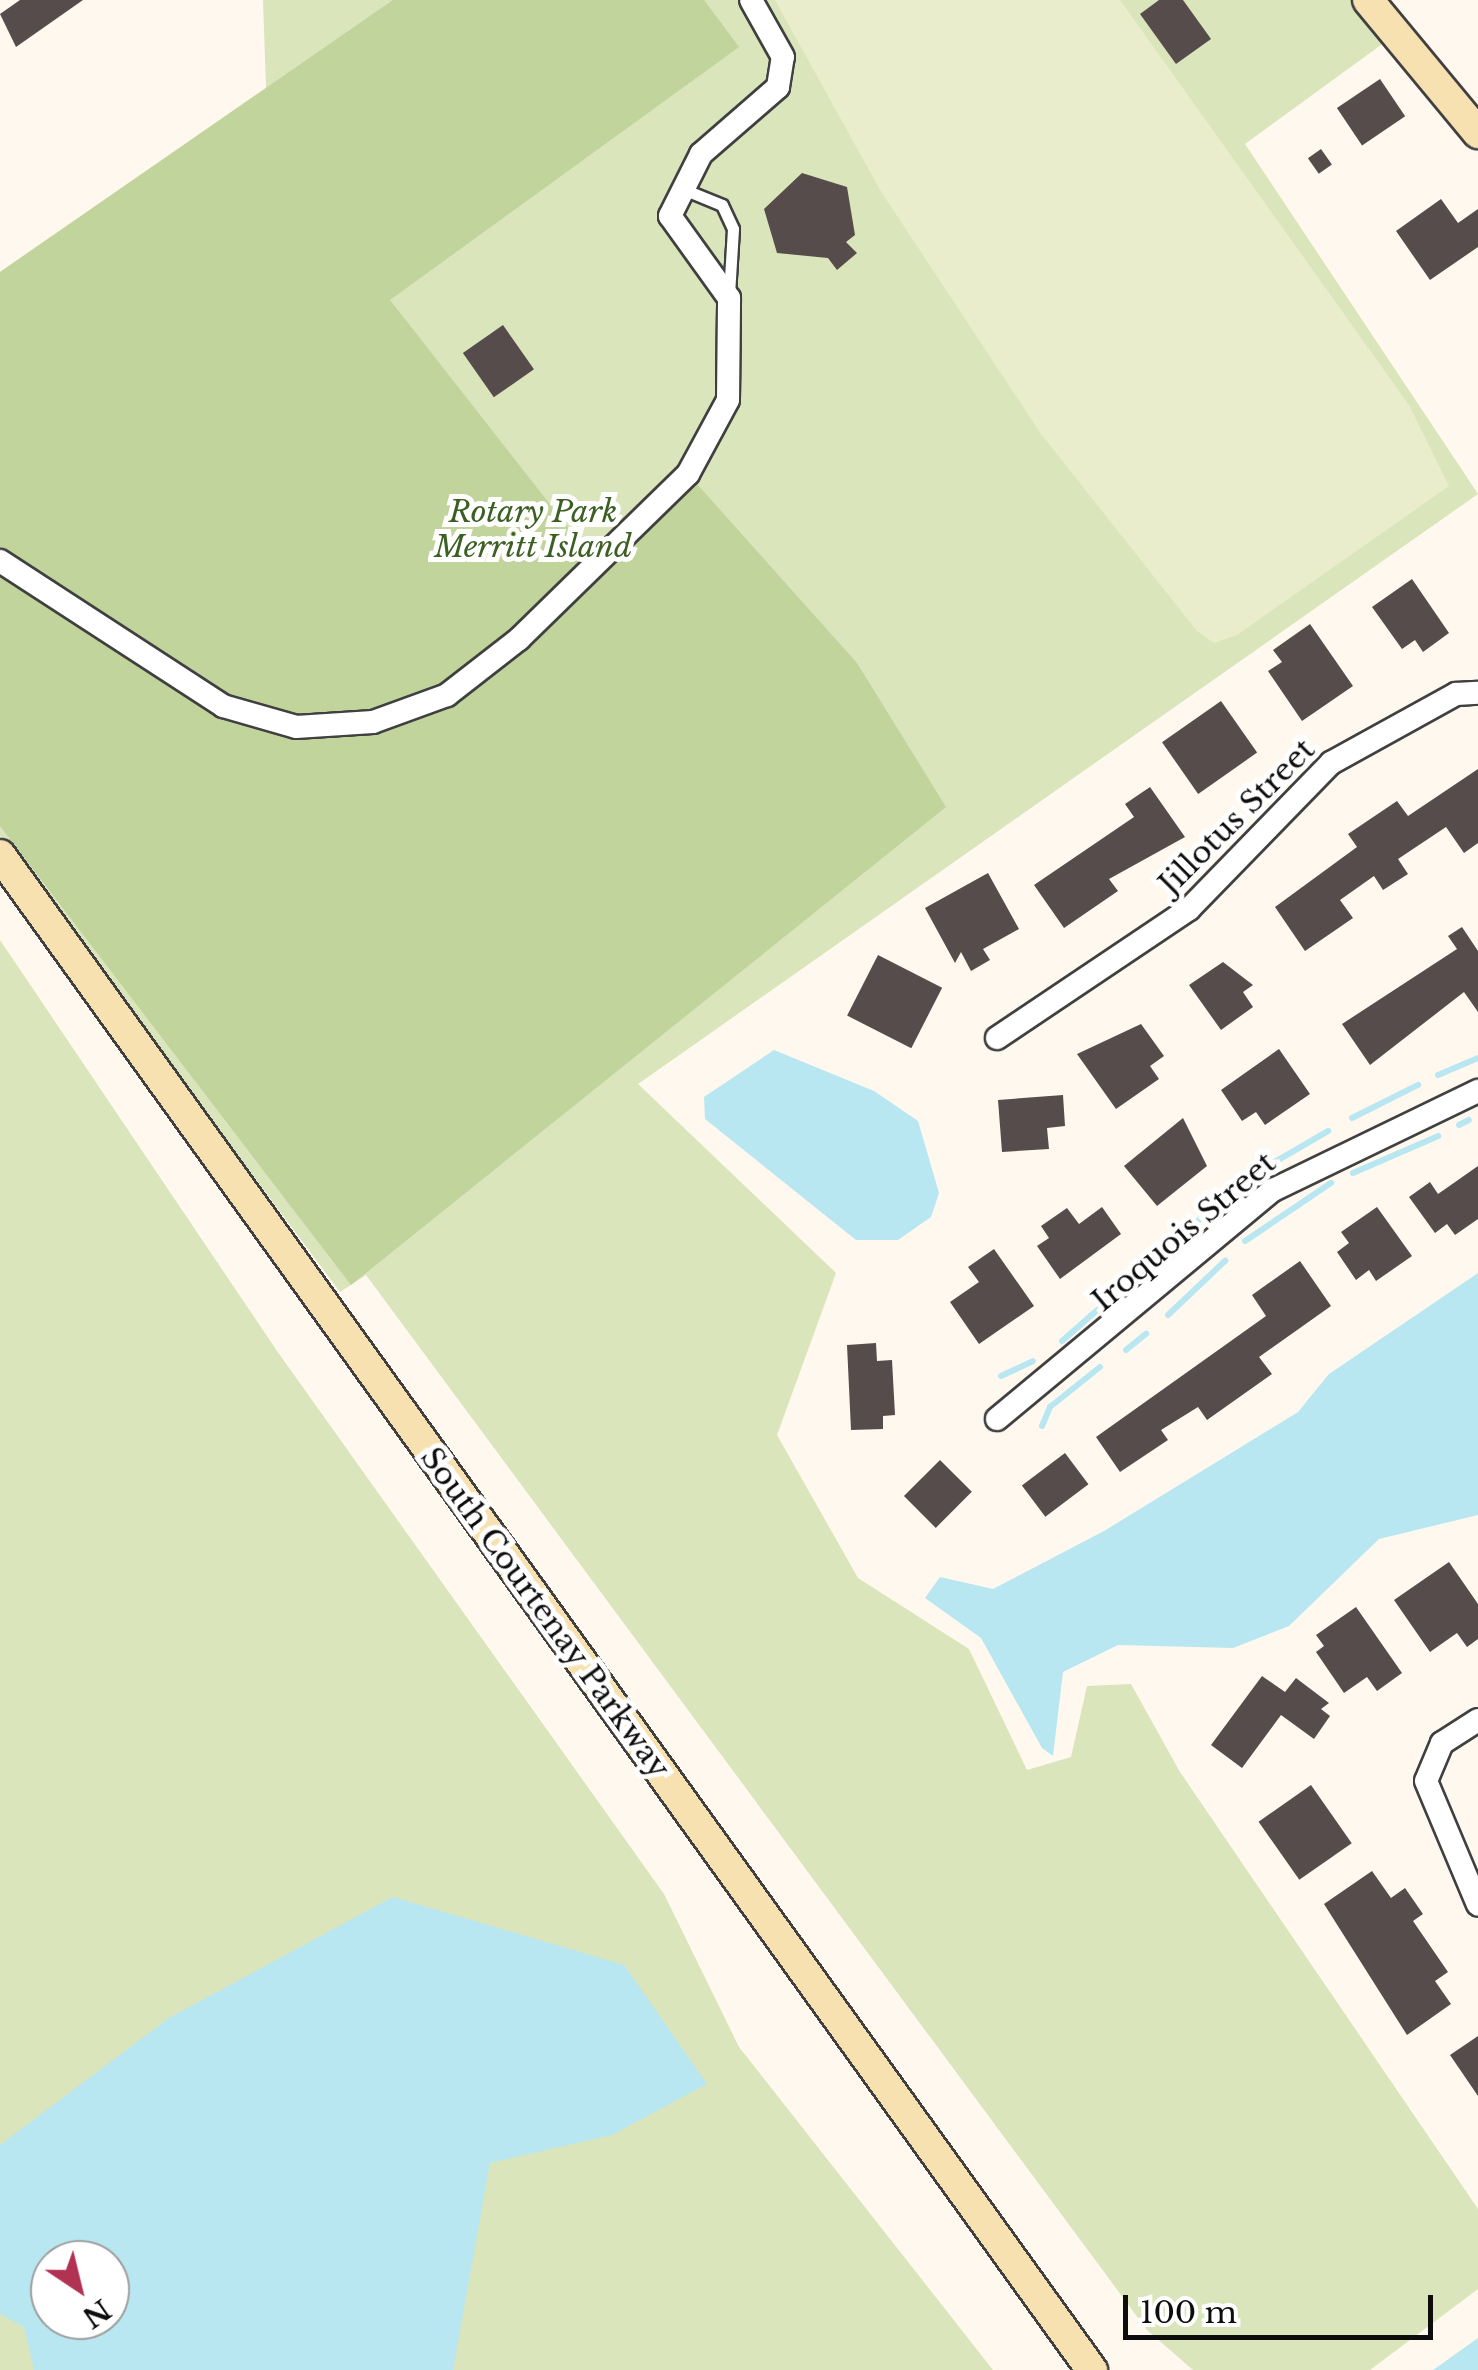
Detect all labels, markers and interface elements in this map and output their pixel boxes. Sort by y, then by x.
park label: Rotary Park Merritt Island [434,494,632,564]
street label: Jillotus Street [1152,732,1322,902]
street label: Iroquois Street [1085,1145,1283,1319]
street label: South Courtenay Parkway [413,1440,677,1786]
north arrow [30,2240,130,2340]
scale bar [1128,2275,1438,2337]
text: N [76,2291,117,2335]
text: 100 m [1140,2294,1237,2331]

